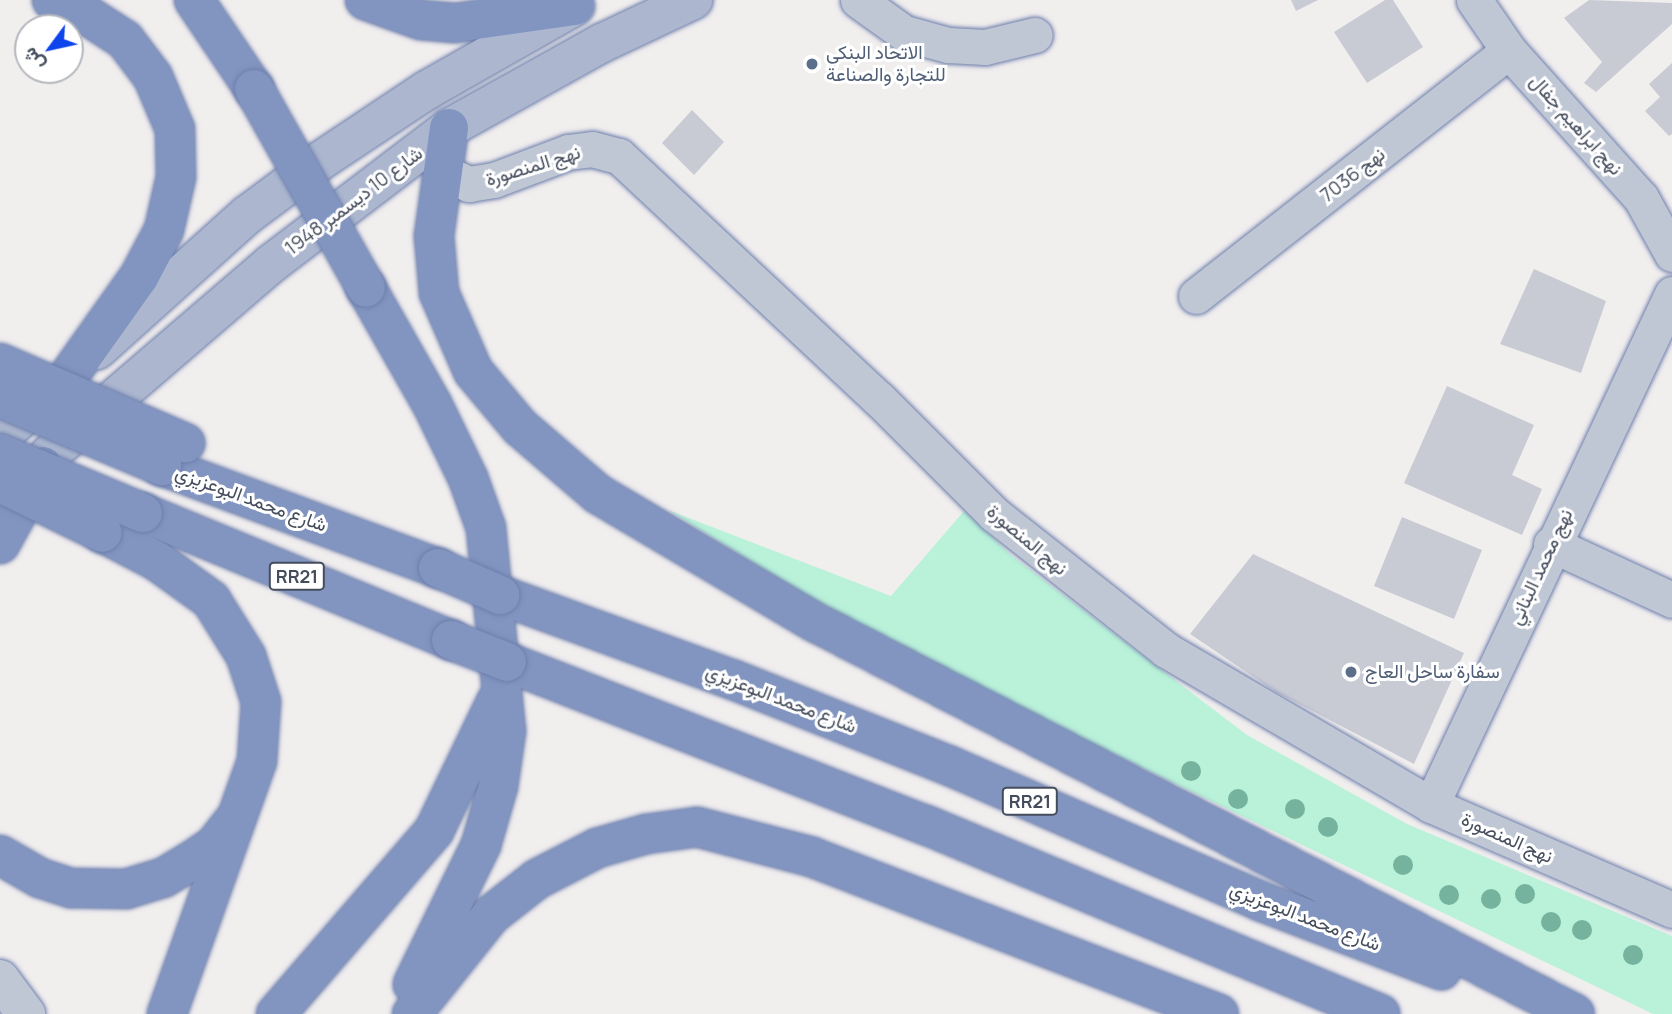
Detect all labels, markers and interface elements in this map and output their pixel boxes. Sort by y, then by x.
north arrow [14,14,84,84]
place label: الاتحاد البنكي للتجارة والصناعة [826,42,946,86]
text: ش [16,43,50,76]
marker: الاتحاد البنكي للتجارة والصناعة [804,56,820,72]
street label: نهج ابراهيم جفال [1525,70,1627,180]
street label: نهج المنصورة [483,141,583,191]
street label: شارع 10 ديسمبر 1948 [281,142,427,260]
street label: نهج 7036 [1316,143,1390,207]
street label: شارع محمد البوعزيزي [172,461,330,537]
street label: نهج المنصورة [982,500,1072,580]
street label: نهج محمد البناني [1504,505,1578,629]
road number: RR21 [267,562,327,590]
street label: شارع محمد البوعزيزي [703,660,859,738]
place label: سفارة ساحل العاج [1365,661,1500,683]
marker: سفارة ساحل العاج [1343,664,1359,680]
road number: RR21 [1000,786,1060,816]
street label: نهج المنصورة [1458,808,1556,868]
street label: شارع محمد البوعزيزي [1227,878,1383,956]

